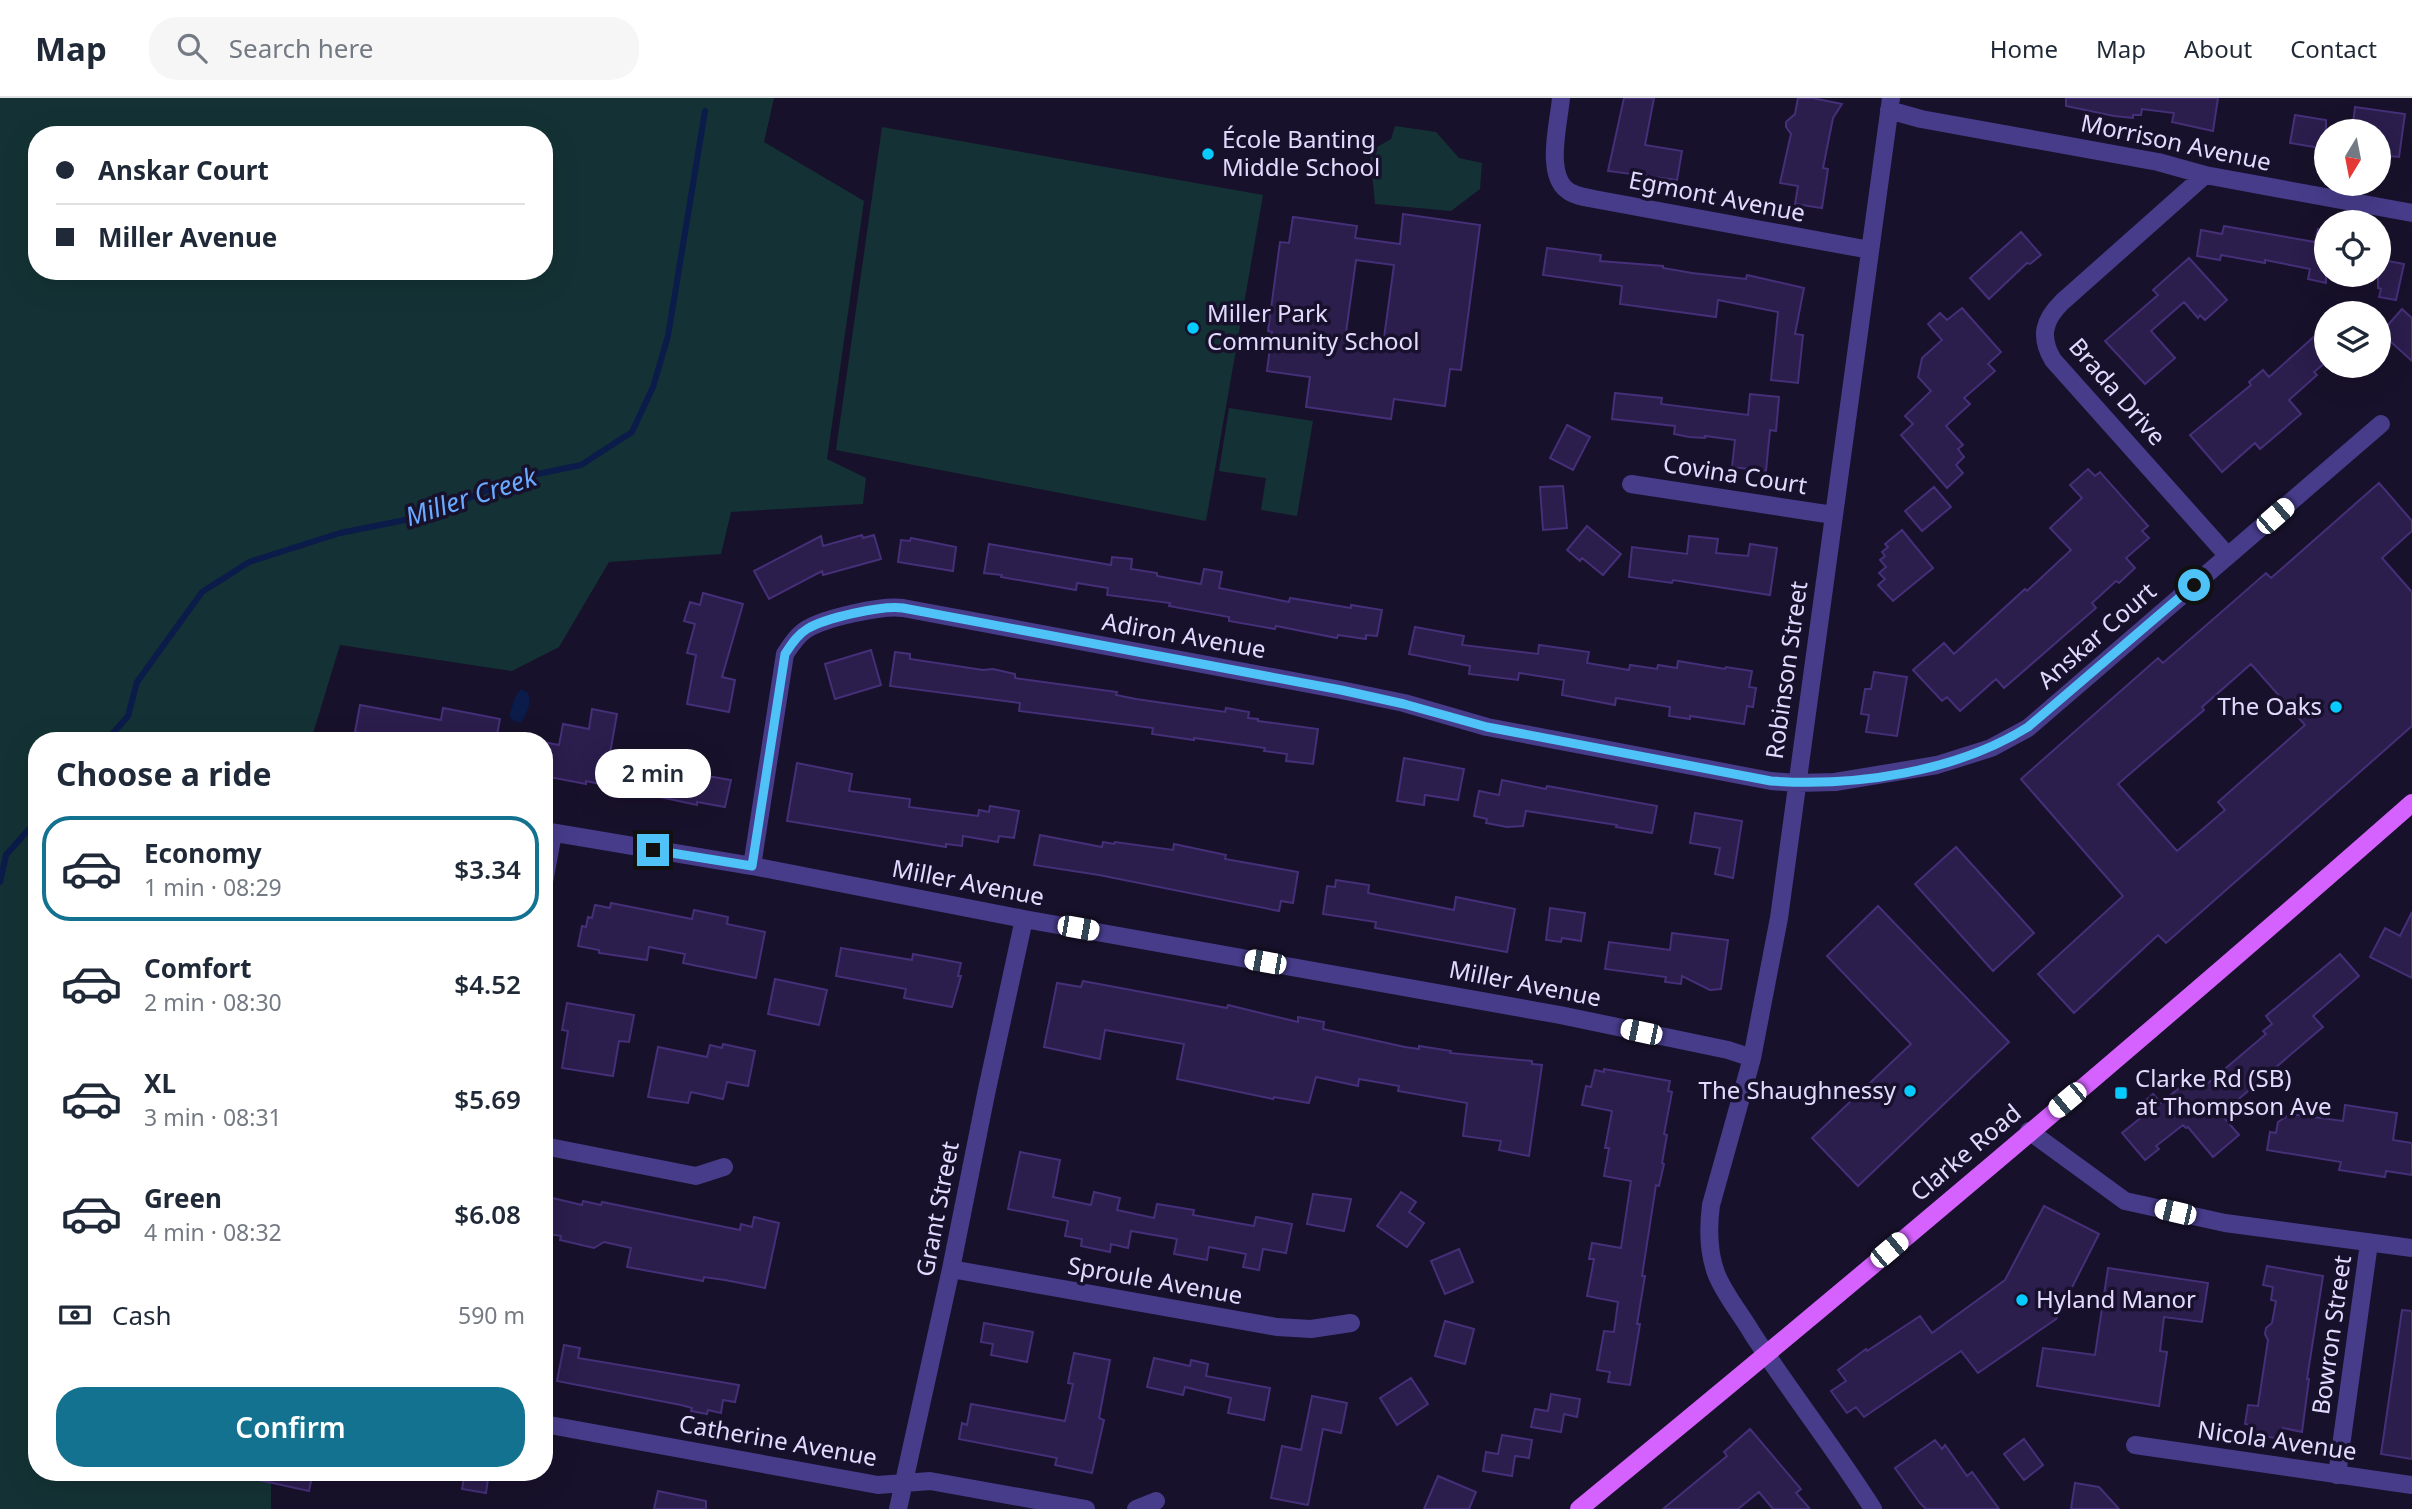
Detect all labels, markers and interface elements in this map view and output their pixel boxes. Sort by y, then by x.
search box [149,17,639,80]
text: Map [35,26,107,71]
icon: search [173,29,211,67]
text: Search here [229,30,373,66]
text: Home [1990,32,2058,65]
text: Map [2096,32,2146,65]
text: About [2184,32,2252,65]
text: Contact [2290,32,2377,65]
street label: Morrison Avenue [2078,105,2274,178]
north arrow [2314,119,2390,196]
map controls [2314,119,2391,378]
place label: École Banting Middle School [1222,122,1380,183]
marker: École Banting Middle School [1200,146,1216,162]
text: Anskar Court [98,152,269,188]
street label: Egmont Avenue [1626,162,1808,229]
button: locate [2314,210,2391,287]
text: Miller Avenue [98,219,277,255]
place label: Miller Park Community School [1207,296,1419,357]
button: layers [2314,301,2391,378]
marker: Miller Park Community School [1185,320,1201,336]
street label: Brada Drive [2062,330,2174,452]
street label: Covina Court [1661,446,1810,501]
water label: Miller Creek [400,458,542,534]
car [2253,494,2298,538]
route start [2178,569,2210,601]
street label: Anskar Court [2030,574,2163,696]
street label: Robinson Street [1757,578,1814,761]
street label: Adiron Avenue [1100,604,1269,665]
place label: The Oaks [2218,689,2322,722]
marker: The Oaks [2328,699,2344,715]
callout: 2 min [595,748,711,798]
text: Choose a ride [56,752,272,795]
text: 2 min [622,757,684,789]
route end [637,834,669,866]
text: Economy [144,835,262,871]
icon: car [60,837,123,900]
text: $3.34 [454,851,521,887]
street label: Miller Avenue [889,851,1047,912]
text: 1 min · 08:29 [144,871,282,903]
car [1056,914,1101,942]
car [1243,948,1288,976]
text: Comfort [144,950,252,986]
icon: car [60,952,123,1015]
street label: Miller Avenue [1446,952,1604,1013]
text: $4.52 [454,966,521,1002]
text: 2 min · 08:30 [144,986,282,1018]
car [1619,1017,1664,1047]
place label: Clarke Rd (SB) at Thompson Ave [2135,1061,2331,1122]
text: XL [144,1065,176,1101]
icon: car [60,1067,123,1130]
place label: The Shaughnessy [1699,1073,1897,1106]
car [2045,1078,2090,1122]
text: $5.69 [454,1081,521,1117]
marker: The Shaughnessy [1902,1083,1918,1099]
marker: Clarke Rd (SB) at Thompson Ave [2113,1085,2129,1101]
street label: Clarke Road [1903,1096,2027,1208]
text: 3 min · 08:31 [144,1101,282,1133]
street label: Grant Street [907,1138,966,1279]
text: Green [144,1180,222,1216]
icon: car [60,1182,123,1245]
text: $6.08 [454,1196,521,1232]
car [2153,1197,2198,1227]
text: 4 min · 08:32 [144,1216,282,1248]
car [1867,1228,1912,1272]
street label: Sproule Avenue [1065,1248,1245,1311]
street label: Bowron Street [2303,1253,2358,1417]
place label: Hyland Manor [2036,1282,2196,1315]
marker: Hyland Manor [2014,1292,2030,1308]
icon: cash [56,1296,94,1334]
text: Cash [112,1297,172,1333]
text: 590 m [458,1299,525,1331]
button: Confirm [56,1387,525,1467]
street label: Catherine Avenue [677,1406,880,1473]
street label: Nicola Avenue [2195,1412,2359,1467]

